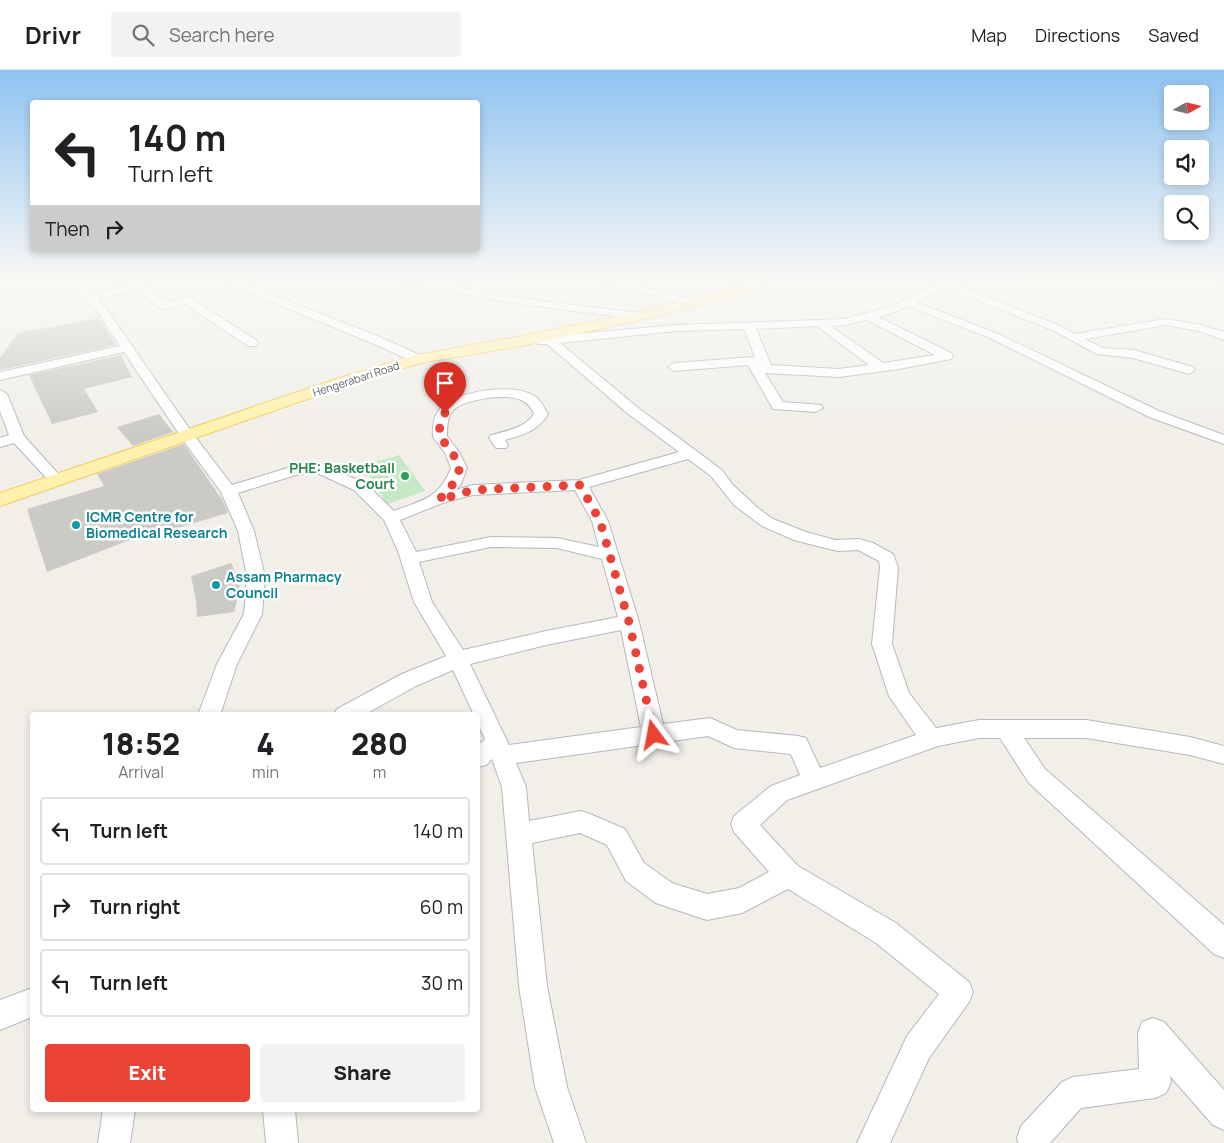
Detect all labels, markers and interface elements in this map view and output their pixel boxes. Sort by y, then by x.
search box [111,12,461,57]
text: Drivr [25,18,81,51]
icon: search [129,21,157,49]
text: Search here [169,22,275,48]
text: Map [971,23,1007,47]
text: Directions [1035,23,1120,47]
text: Saved [1148,23,1199,47]
north arrow [1164,85,1209,130]
map controls [1164,85,1209,240]
text: 140 m [128,114,226,162]
icon: left [45,120,110,185]
button: sound [1164,140,1209,185]
text: Turn left [128,159,213,189]
button: search [1164,195,1209,240]
icon: right [100,215,128,243]
text: Then [45,216,90,242]
street label: Hengerabari Road [310,357,401,400]
pin [424,362,466,413]
icon: arrive [431,369,459,397]
place label: PHE: Basketball Court [289,458,395,493]
marker: PHE: Basketball Court [399,470,411,482]
place label: ICMR Centre for Biomedical Research [86,507,227,542]
marker: ICMR Centre for Biomedical Research [70,519,82,531]
place label: Assam Pharmacy Council [226,567,342,602]
marker: Assam Pharmacy Council [210,579,222,591]
position arrow [627,708,679,760]
text: 18:52 [102,723,180,764]
text: 4 [256,723,275,764]
text: 280 [351,723,408,764]
text: Arrival [118,761,164,783]
text: min [252,761,279,783]
text: m [373,761,386,783]
icon: left [47,817,75,845]
text: Turn left [90,818,168,844]
text: 140 m [413,818,463,844]
icon: right [47,893,75,921]
text: Turn right [90,894,180,920]
text: 60 m [420,894,463,920]
icon: left [47,969,75,997]
text: Turn left [90,970,168,996]
text: 30 m [421,970,463,996]
button: Exit [45,1044,250,1102]
button: Share [260,1044,465,1102]

